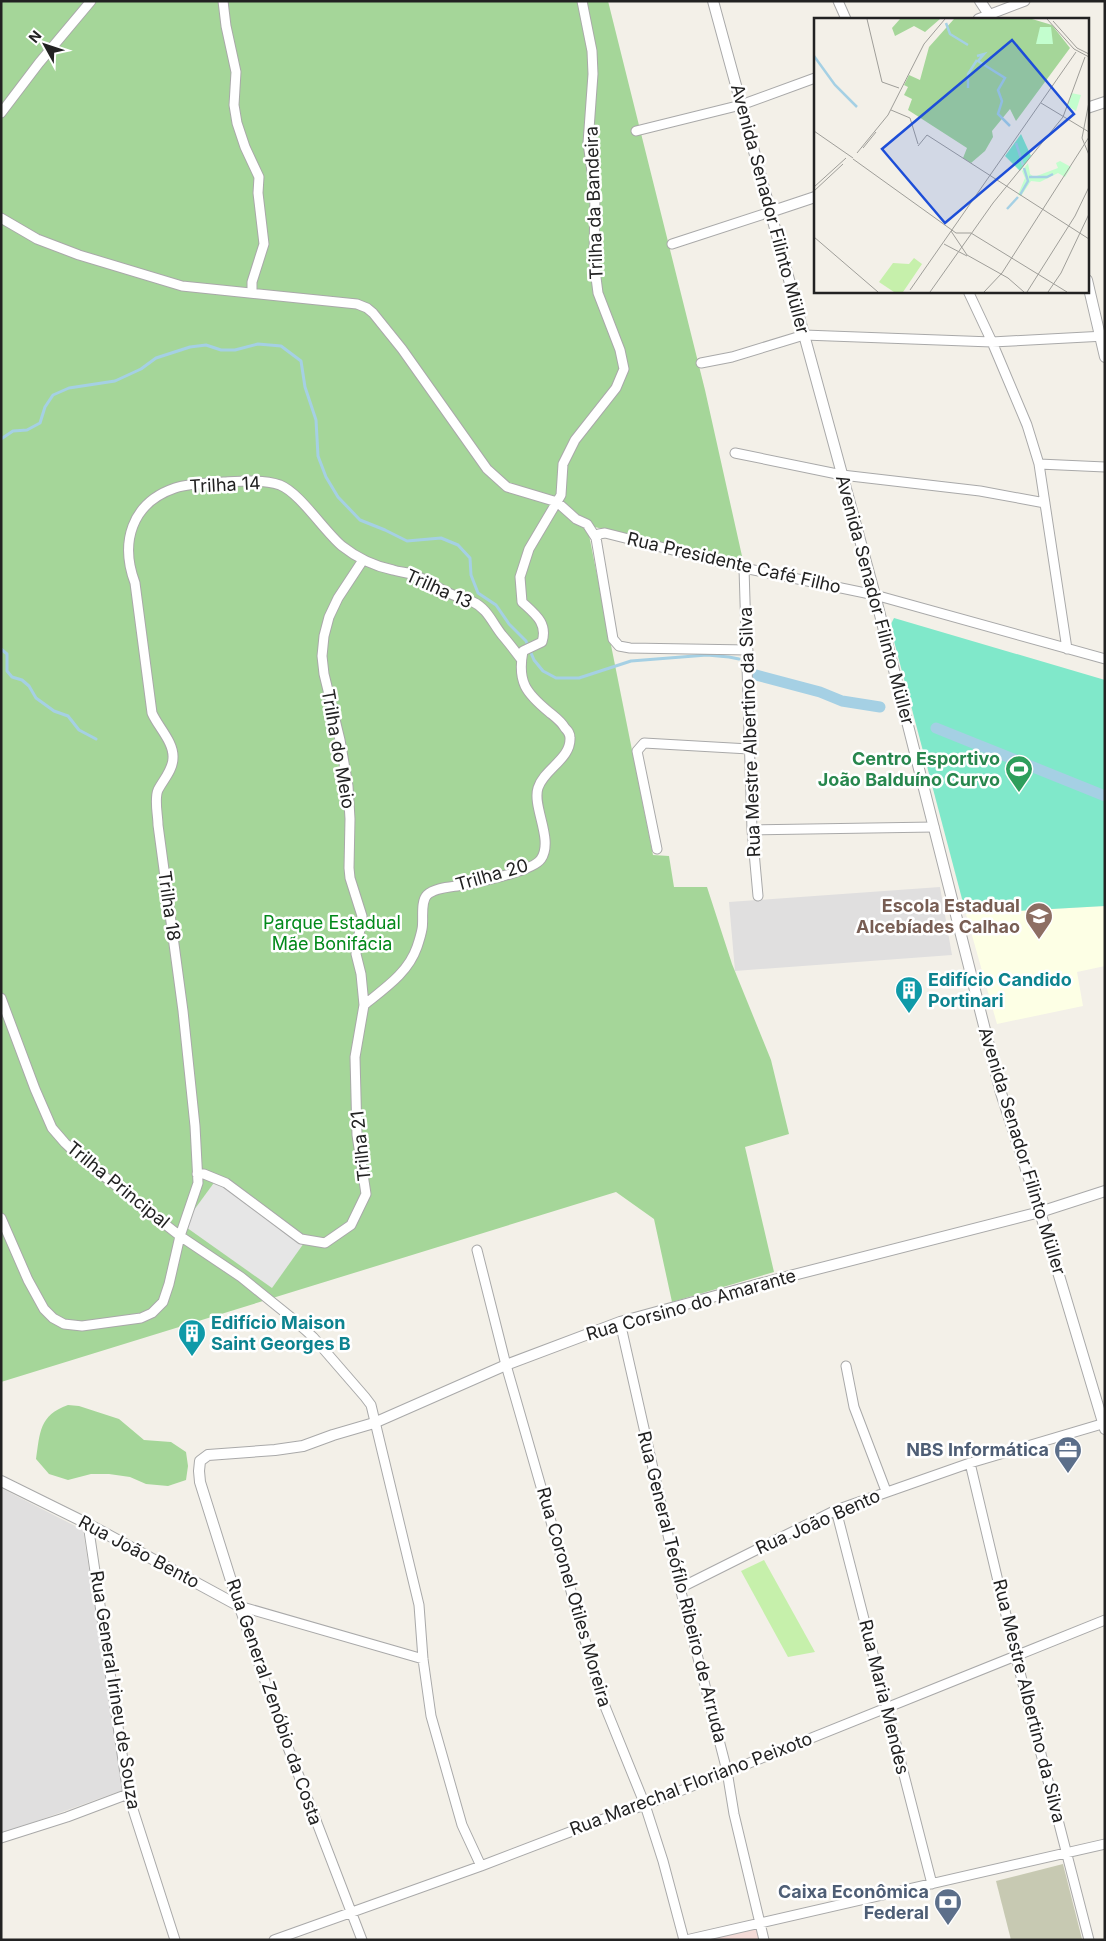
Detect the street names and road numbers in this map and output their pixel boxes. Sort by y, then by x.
street label: Avenida Senador Filinto Müller [727,82,814,336]
street label: Trilha da Bandeira [580,126,607,280]
street label: Trilha 14 [189,472,261,497]
street label: Avenida Senador Filinto Müller [832,473,919,727]
street label: Rua Presidente Café Filho [625,528,843,597]
street label: Trilha 13 [403,565,476,613]
street label: Rua Mestre Albertino da Silva [735,607,764,857]
street label: Trilha do Meio [318,688,359,810]
street label: Trilha 20 [453,854,531,895]
street label: Trilha 18 [154,869,185,942]
street label: Avenida Senador Filinto Müller [975,1024,1070,1277]
street label: Trilha 21 [346,1110,375,1182]
street label: Trilha Principal [63,1137,174,1232]
street label: Rua Corsino do Amarante [583,1264,798,1345]
street label: Rua General Teófilo Ribeiro de Arruda [634,1429,731,1745]
street label: Rua Coronel Otiles Moreira [533,1484,616,1709]
street label: Rua João Bento [752,1485,883,1558]
street label: Rua João Bento [75,1511,203,1592]
street label: Rua General Irineu de Souza [86,1569,145,1811]
street label: Rua General Zenóbio da Costa [222,1576,327,1828]
street label: Rua Mestre Albertino da Silva [989,1577,1070,1825]
street label: Rua Maria Mendes [855,1617,914,1776]
street label: Rua Marechal Floriano Peixoto [567,1728,815,1840]

